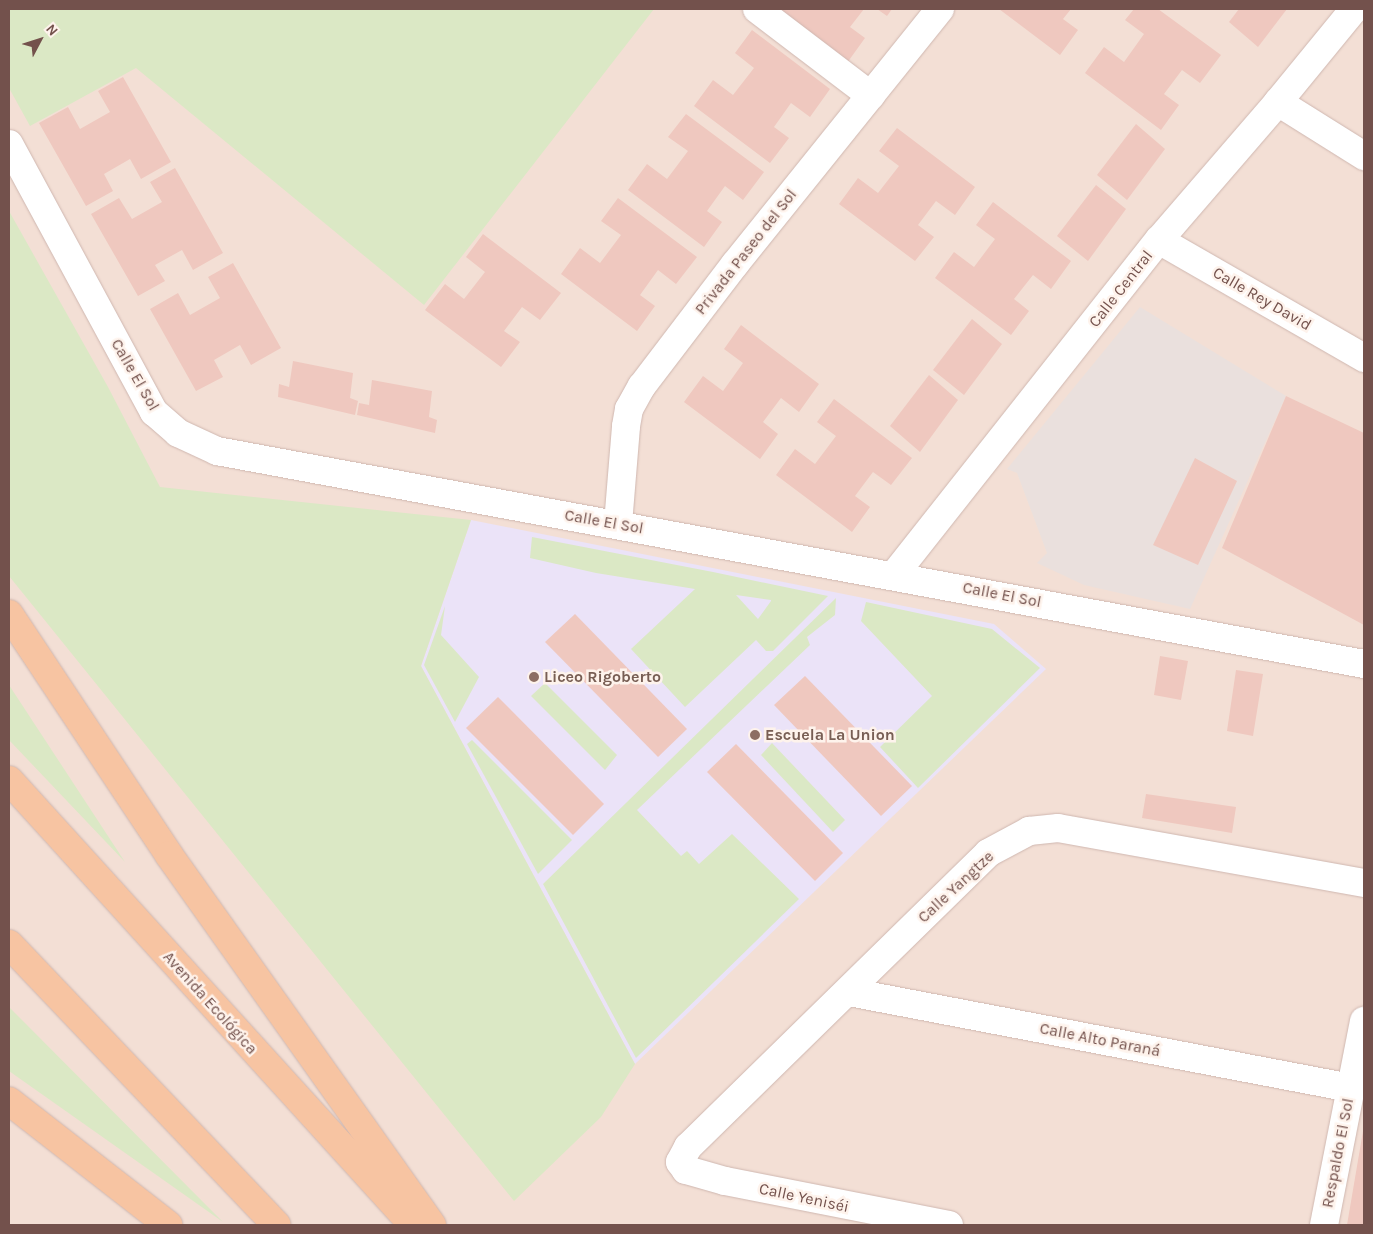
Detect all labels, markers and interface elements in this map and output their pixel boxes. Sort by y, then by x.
north arrow [15,15,65,65]
text: N [42,21,62,39]
street label: Privada Paseo del Sol [691,185,801,319]
street label: Calle Central [1085,247,1157,331]
street label: Calle Rey David [1209,263,1315,335]
street label: Calle El Sol [107,336,163,414]
street label: Calle El Sol [563,506,645,538]
street label: Calle El Sol [961,578,1043,612]
place label: Liceo Rigoberto [544,667,661,687]
marker: Liceo Rigoberto [528,671,540,683]
place label: Escuela La Union [765,725,895,745]
marker: Escuela La Union [749,729,761,741]
street label: Calle Yangtze [914,847,998,927]
street label: Avenida Ecológica [159,948,261,1058]
street label: Calle Alto Paraná [1038,1019,1162,1061]
street label: Respaldo El Sol [1318,1097,1358,1209]
street label: Calle Yeniséi [757,1179,851,1217]

